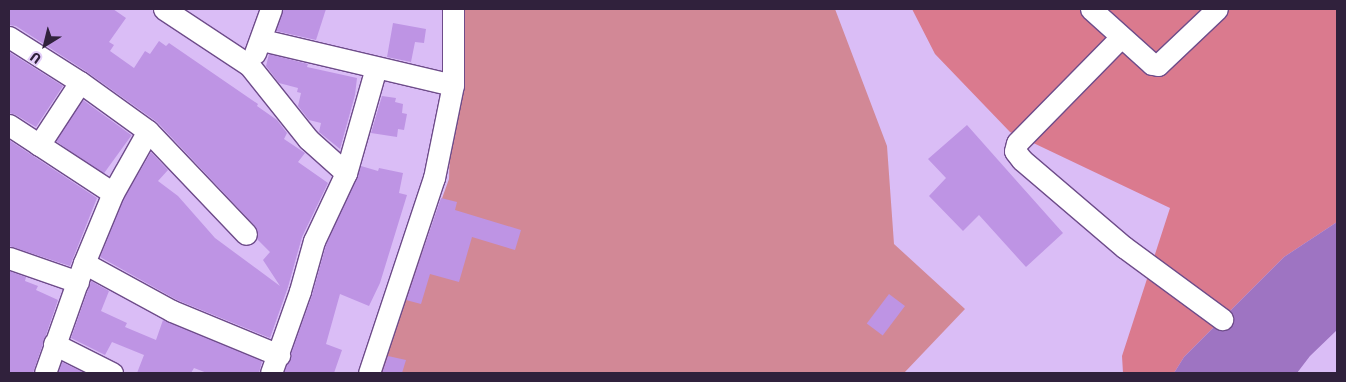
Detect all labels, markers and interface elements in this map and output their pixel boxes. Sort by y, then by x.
north arrow [20,20,70,70]
text: U [27,48,45,67]

